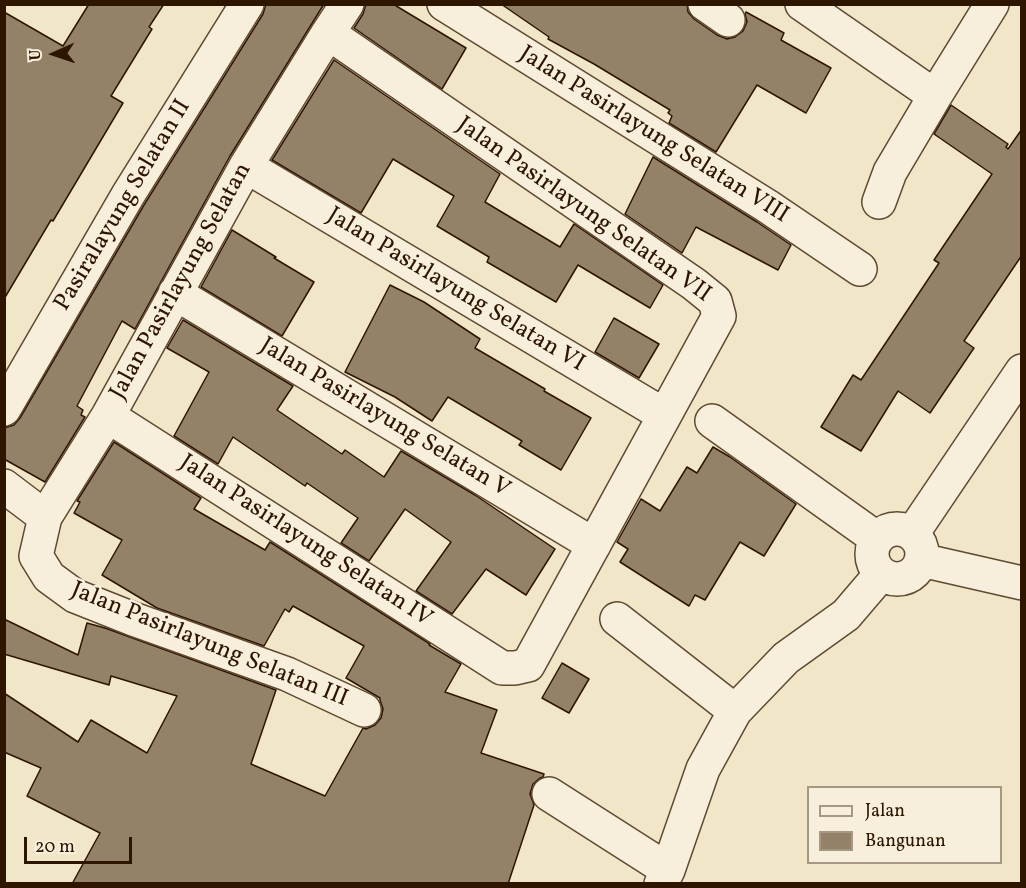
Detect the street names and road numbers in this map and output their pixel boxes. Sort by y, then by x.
street label: Jalan Pasirlayung Selatan VIII [513,41,793,231]
street label: Pasiralayung Selatan II [49,95,199,317]
street label: Jalan Pasirlayung Selatan VII [450,112,716,310]
street label: Jalan Pasirlayung Selatan [105,159,259,405]
street label: Jalan Pasirlayung Selatan VI [321,203,589,379]
street label: Jalan Pasirlayung Selatan V [253,333,515,505]
street label: Jalan Pasirlayung Selatan IV [173,449,437,635]
street label: Jalan Pasirlayung Selatan III [66,577,352,715]

